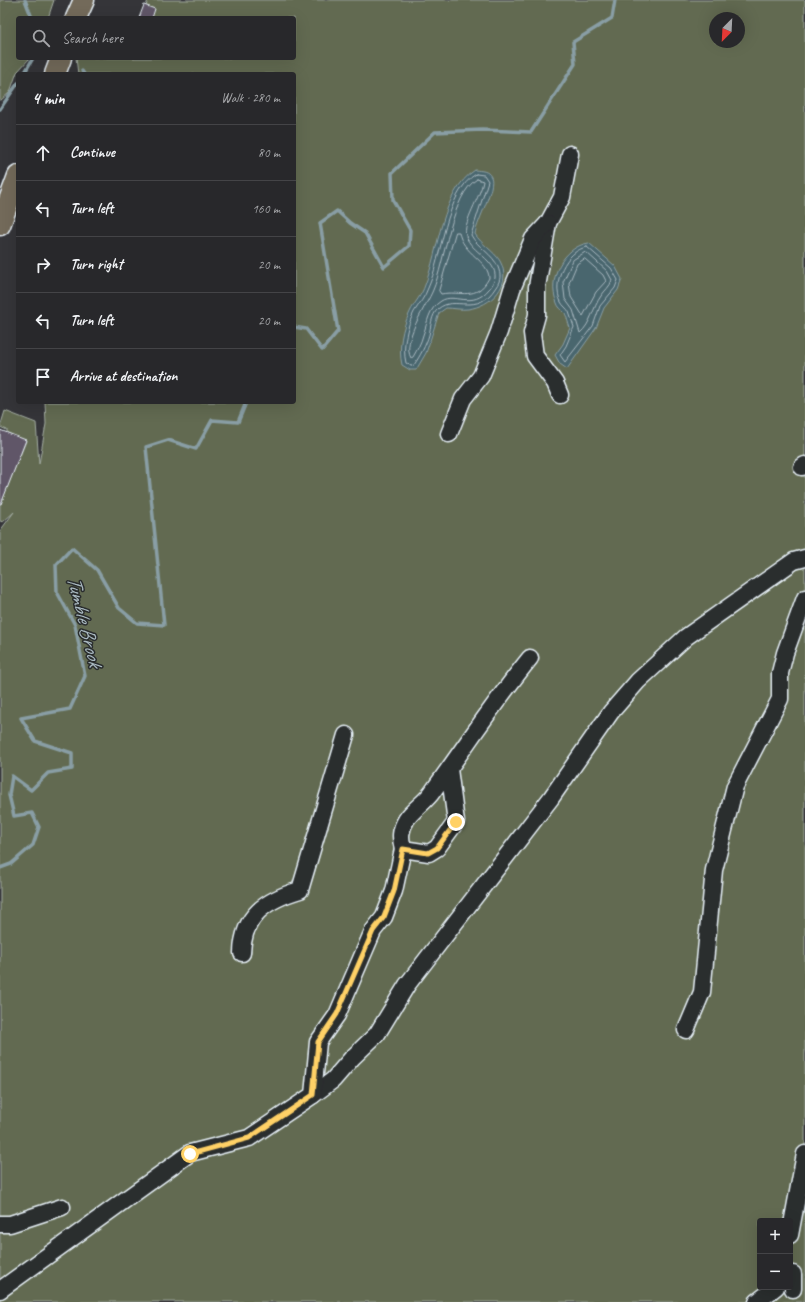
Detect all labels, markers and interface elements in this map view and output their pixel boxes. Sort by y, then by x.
north arrow [709,12,745,48]
search box [16,16,296,60]
icon: search [30,27,52,49]
text: Search here [62,29,123,48]
text: 4 min [32,88,65,109]
text: Walk · 280 m [221,90,280,106]
icon: ahead [32,142,54,164]
text: Continue [70,143,115,162]
text: 80 m [258,145,280,161]
icon: left [32,198,54,220]
text: Turn left [70,199,113,218]
text: 160 m [252,201,280,217]
icon: right [32,254,54,276]
text: Turn right [70,255,123,274]
text: 20 m [258,257,280,273]
icon: left [32,310,54,332]
text: Turn left [70,311,113,330]
text: 20 m [258,313,280,329]
icon: arrive [32,366,54,388]
text: Arrive at destination [70,367,177,386]
water label: Tumble Brook [61,573,110,672]
route end [447,813,465,831]
route start [181,1145,199,1163]
map controls [757,1218,793,1290]
button: + [757,1218,793,1254]
button: − [757,1254,793,1290]

